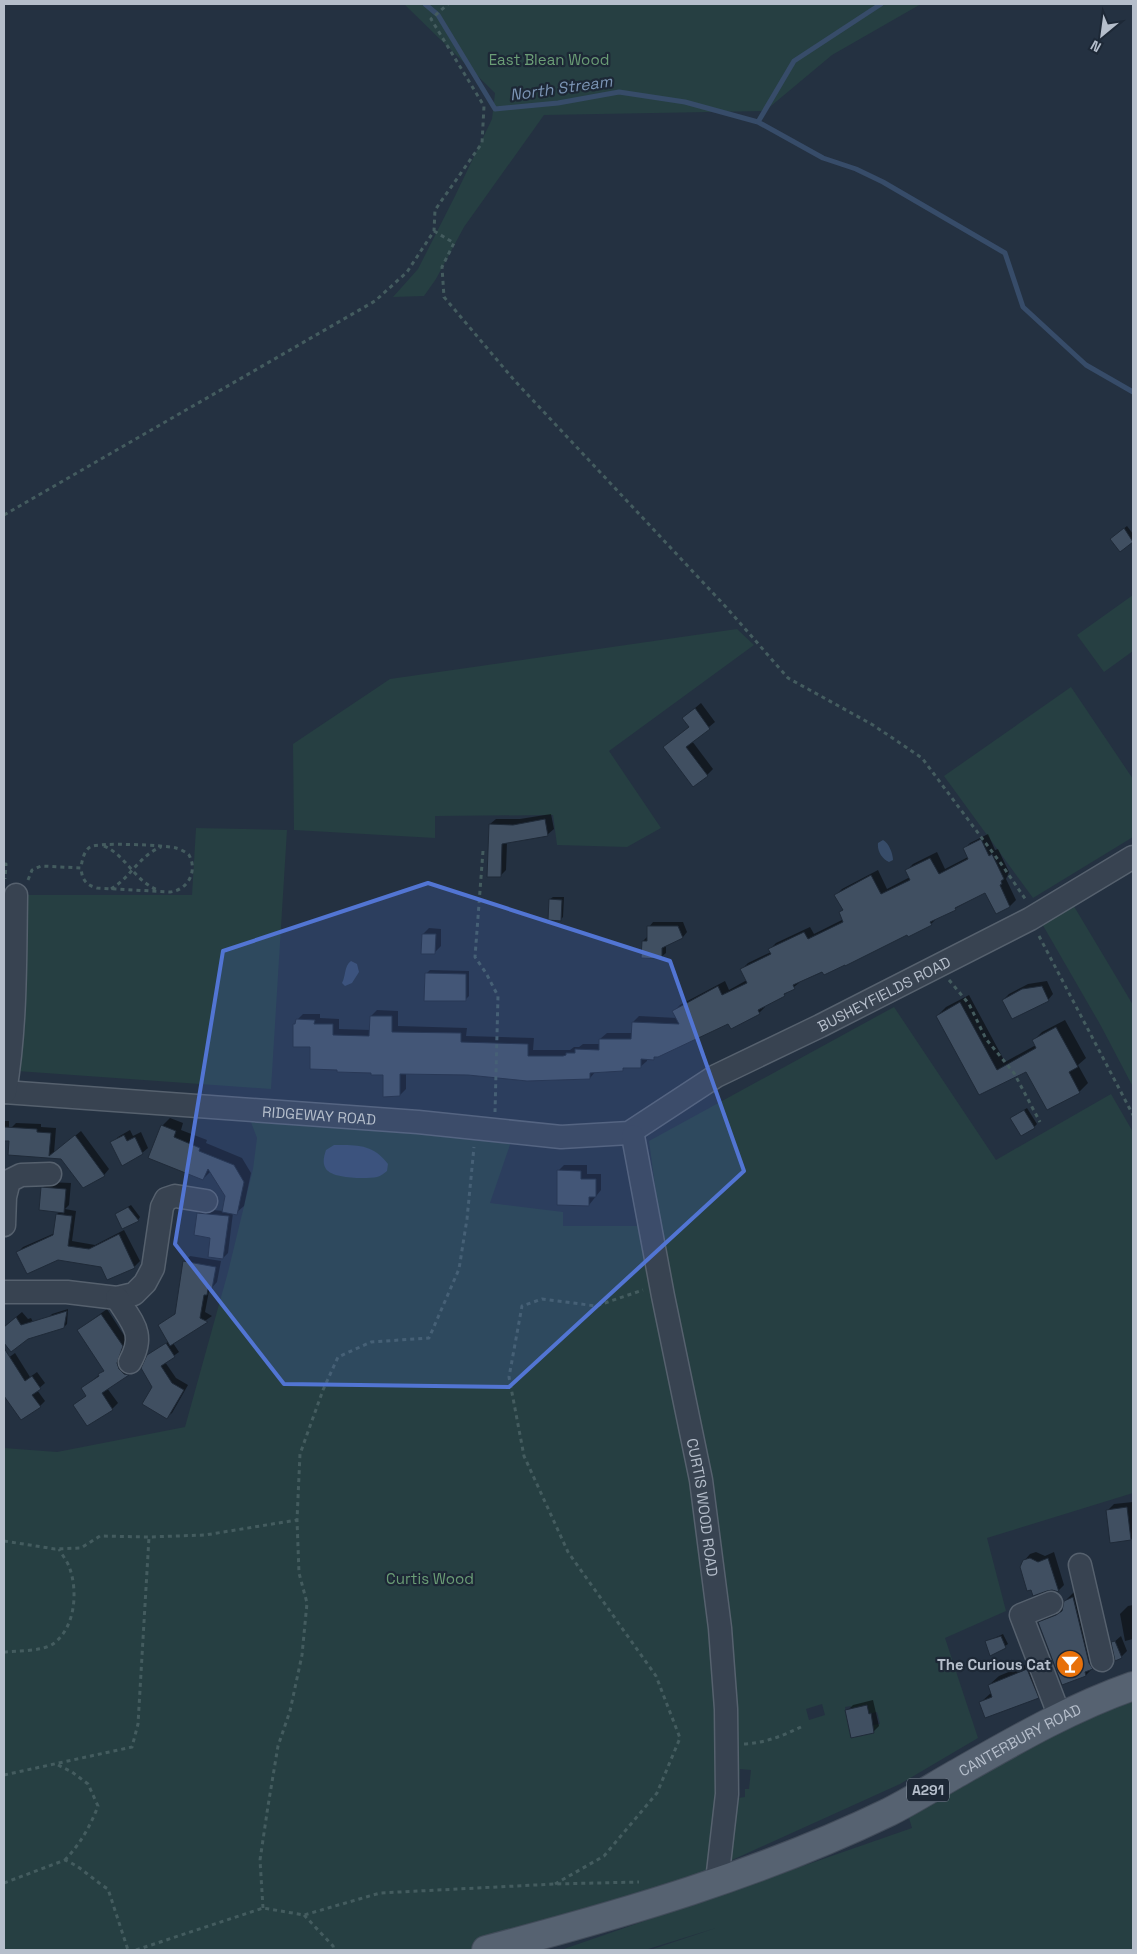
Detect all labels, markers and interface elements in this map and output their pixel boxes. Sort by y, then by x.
north arrow [1077,10,1127,60]
text: N [1087,36,1104,57]
park label: East Blean Wood [489,50,609,69]
water label: North Stream [508,70,615,106]
street label: BUSHEYFIELDS ROAD [814,952,954,1035]
street label: RIDGEWAY ROAD [262,1101,377,1128]
street label: CURTIS WOOD ROAD [683,1436,723,1578]
park label: Curtis Wood [386,1569,474,1588]
bar icon: The Curious Cat [1055,1649,1085,1679]
place label: The Curious Cat [937,1655,1051,1674]
street label: CANTERBURY ROAD [955,1699,1084,1780]
road number: A291 [907,1778,949,1802]

